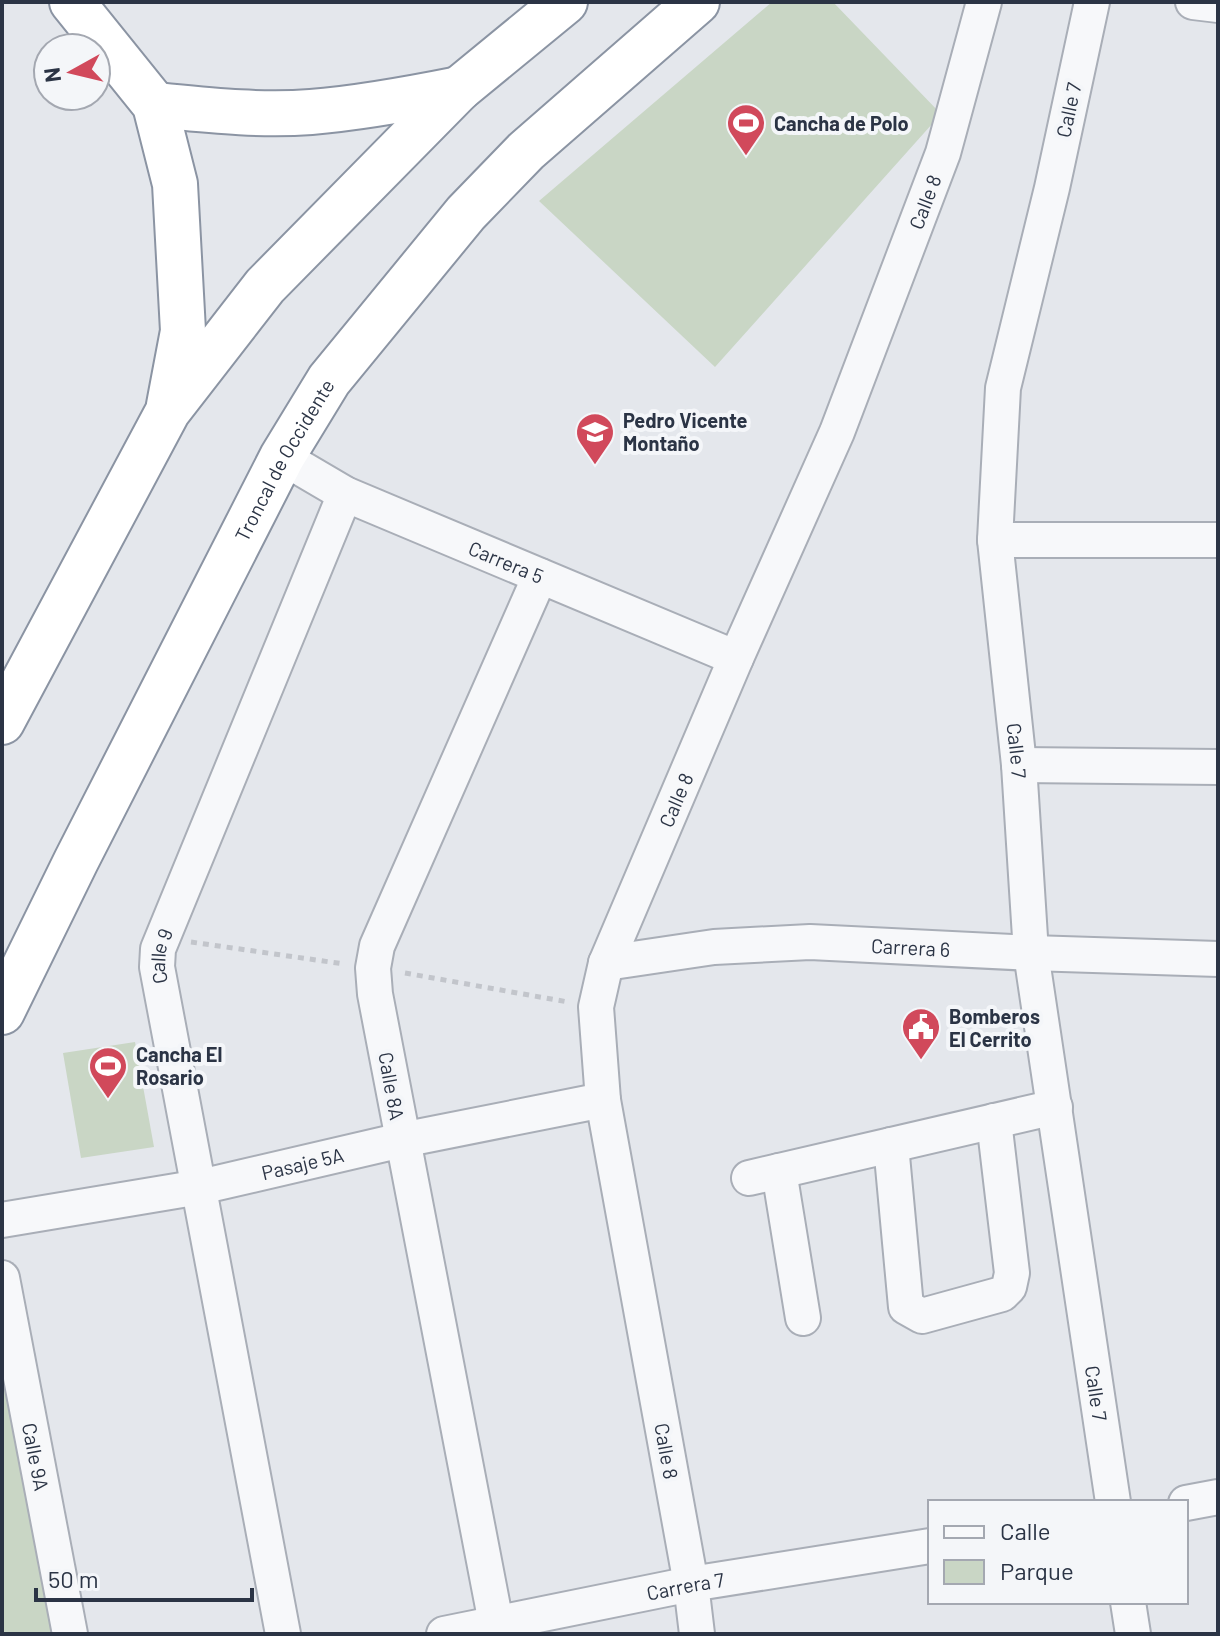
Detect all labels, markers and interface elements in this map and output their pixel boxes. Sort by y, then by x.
north arrow [32,32,112,112]
text: N [37,66,65,84]
street label: Calle 7 [1050,80,1086,140]
sports icon: Cancha de Polo [725,102,767,157]
place label: Cancha de Polo [774,111,909,135]
street label: Calle 8 [903,171,946,233]
street label: Troncal de Occidente [229,374,339,545]
place label: Pedro Vicente Montaño [623,408,748,455]
school or university icon: Pedro Vicente Montaño [574,411,616,466]
street label: Carrera 5 [465,535,547,588]
street label: Calle 7 [1003,722,1032,779]
street label: Calle 8 [653,769,698,831]
street label: Calle 9 [145,925,177,986]
street label: Carrera 6 [870,933,951,961]
place label: Bomberos El Cerrito [949,1004,1040,1051]
public building icon: Bomberos El Cerrito [900,1006,942,1061]
place label: Cancha El Rosario [136,1042,222,1089]
sports icon: Cancha El Rosario [87,1045,129,1100]
street label: Calle 8A [374,1050,410,1122]
street label: Pasaje 5A [259,1142,346,1184]
street label: Calle 7 [1081,1364,1113,1423]
street label: Calle 9A [18,1421,54,1493]
street label: Calle 8 [650,1421,684,1481]
legend [928,1500,1188,1604]
text: Calle [1000,1516,1051,1545]
scale bar [36,1552,252,1602]
text: Parque [1000,1556,1074,1585]
text: 50 m [48,1564,99,1593]
street label: Carrera 7 [644,1567,726,1605]

